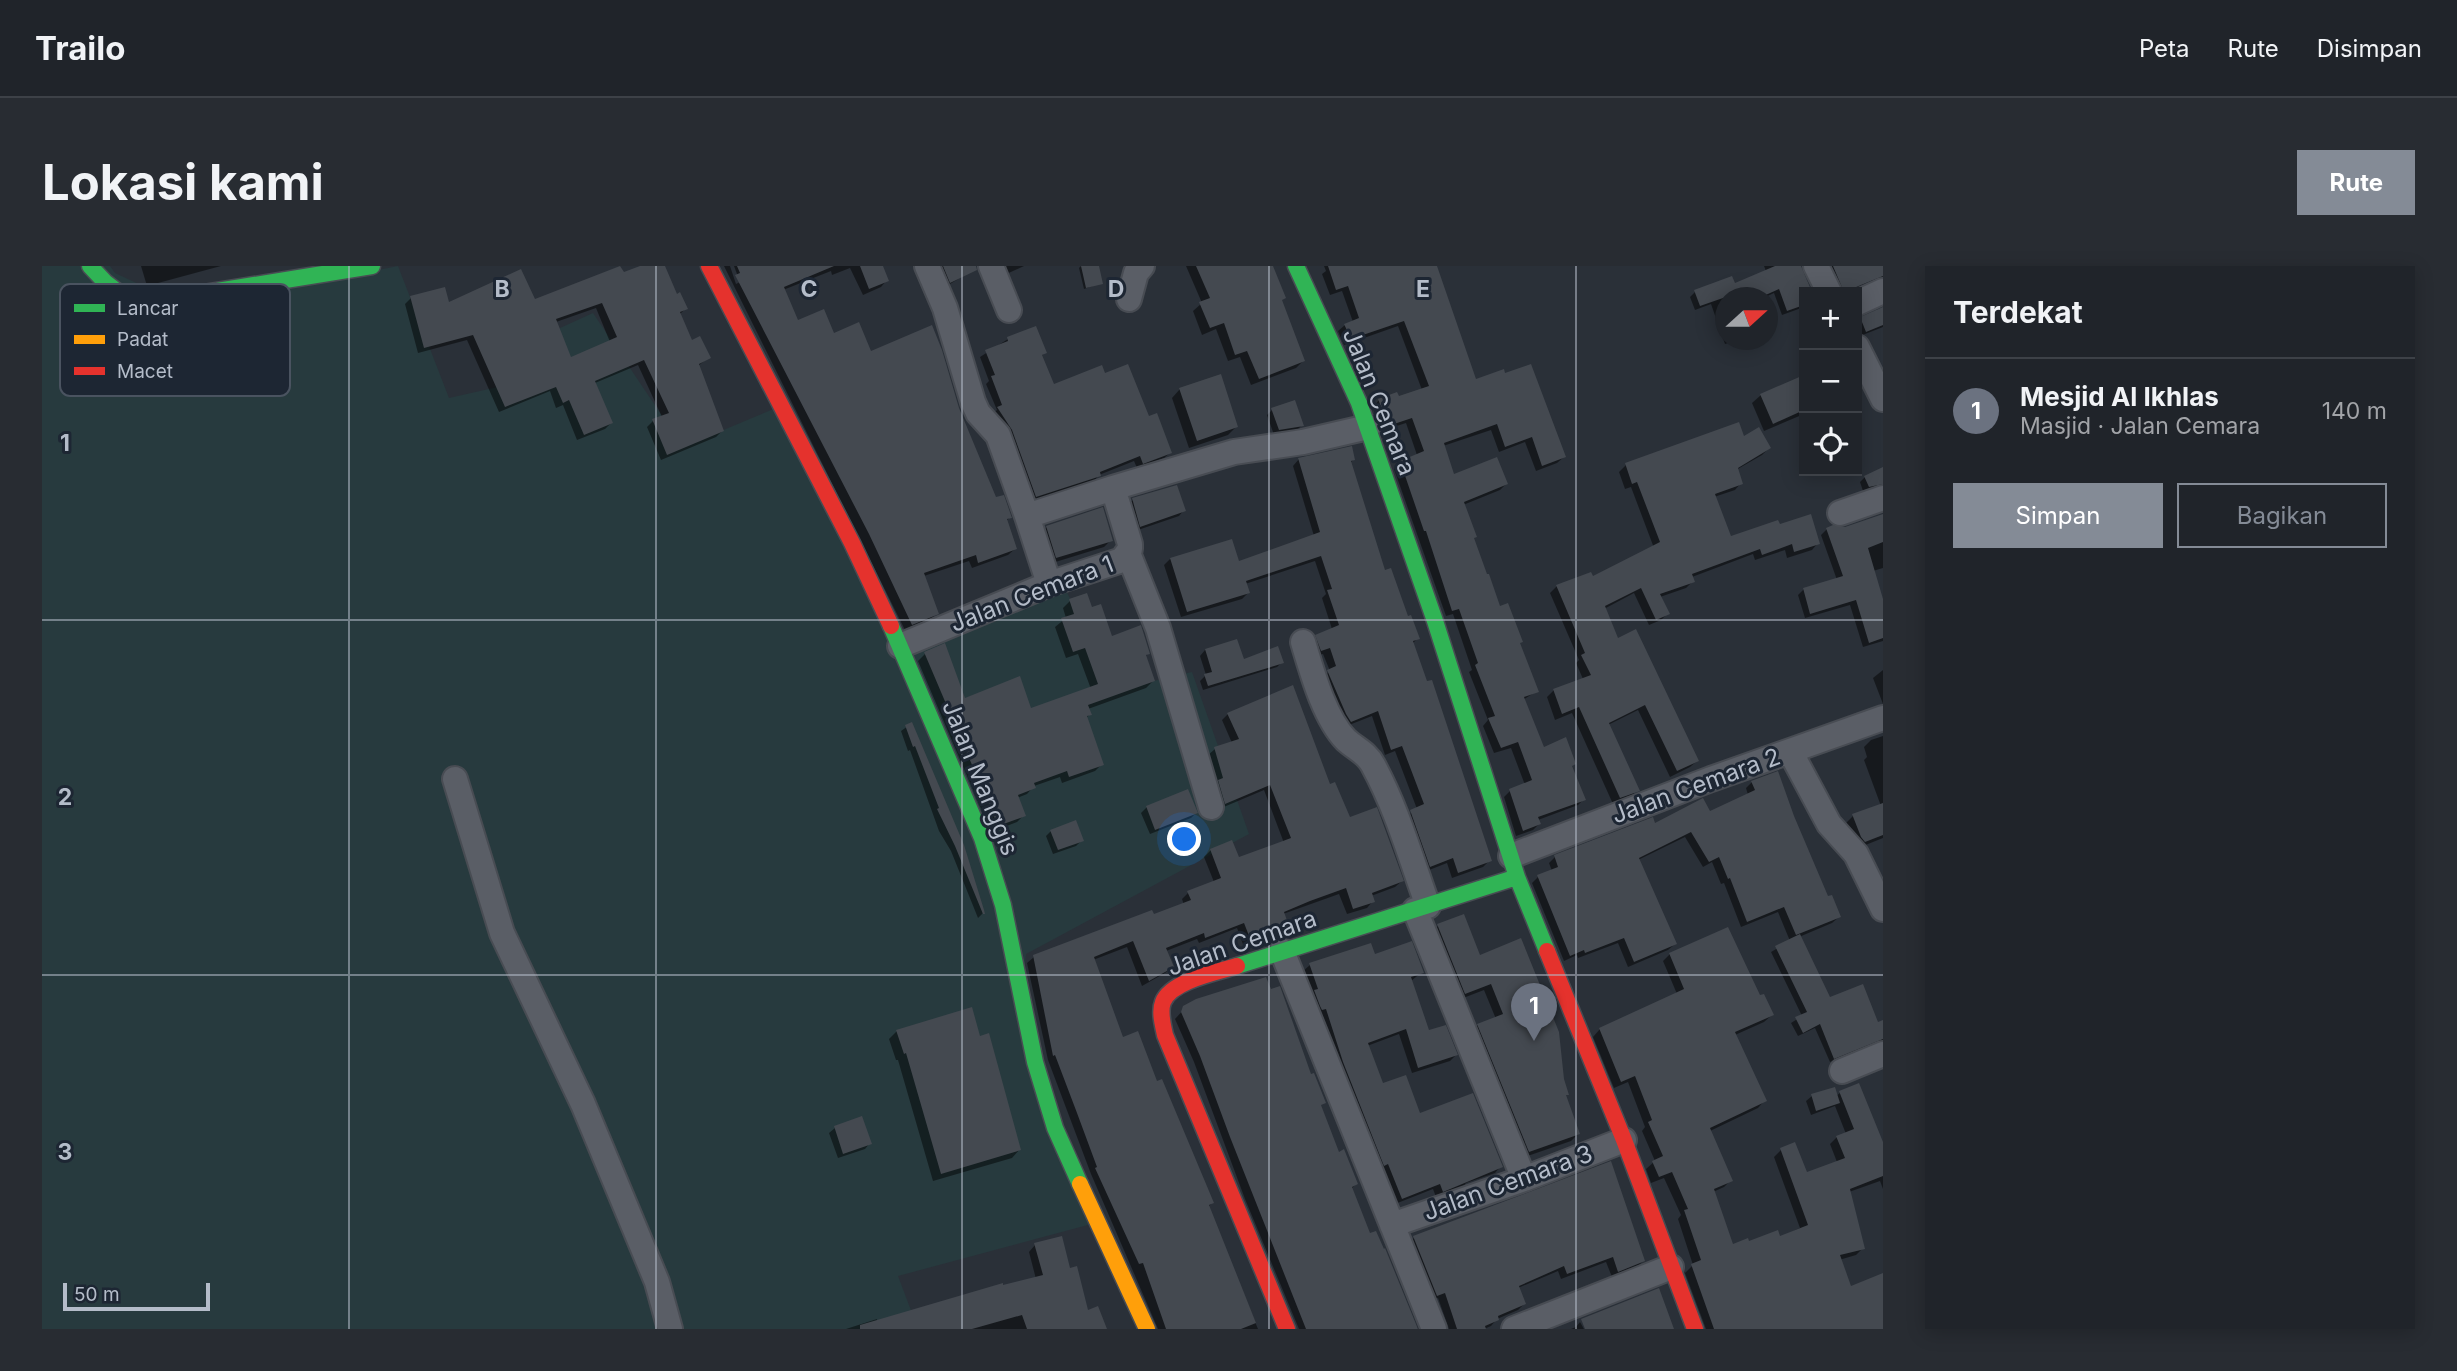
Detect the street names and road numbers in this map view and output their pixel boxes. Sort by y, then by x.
street label: Jalan Cemara [1337,324,1422,480]
street label: Jalan Cemara 1 [946,549,1118,638]
street label: Jalan Manggis [936,696,1025,860]
street label: Jalan Cemara 2 [1608,742,1784,829]
street label: Jalan Cemara [1163,903,1320,982]
street label: Jalan Cemara 3 [1419,1139,1596,1227]

